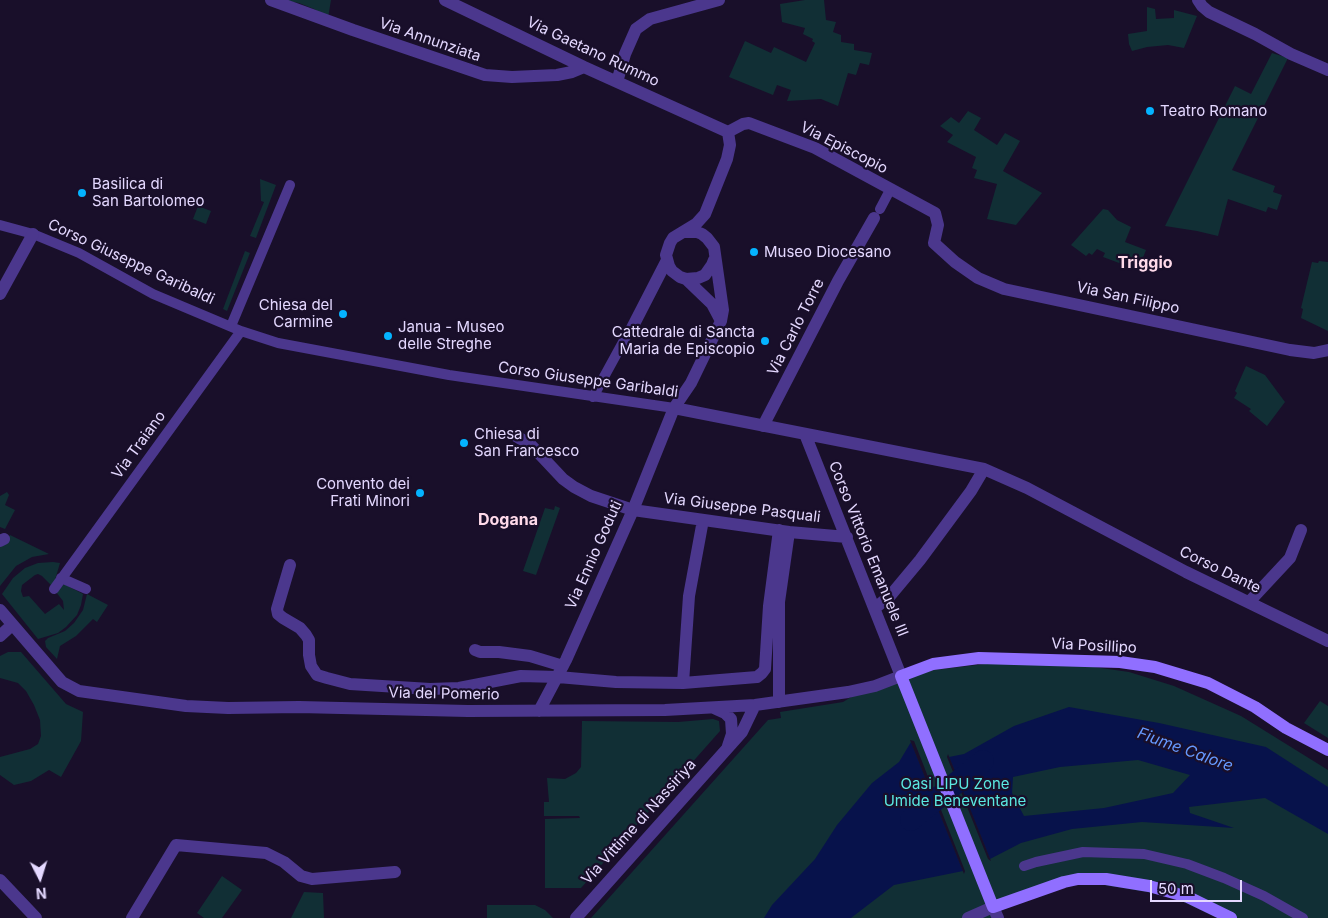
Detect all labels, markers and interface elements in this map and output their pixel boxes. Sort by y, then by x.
street label: Via Gaetano Rummo [524,13,662,91]
street label: Via Annunziata [377,14,483,66]
place label: Teatro Romano [1160,102,1267,120]
marker: Teatro Romano [1144,105,1156,117]
street label: Via Episcopio [797,118,891,178]
place label: Basilica di San Bartolomeo [92,175,205,210]
marker: Basilica di San Bartolomeo [76,187,88,199]
street label: Corso Giuseppe Garibaldi [45,215,217,309]
place label: Museo Diocesano [764,243,891,261]
marker: Museo Diocesano [748,246,760,258]
district label: Triggio [1117,253,1173,273]
street label: Via Carlo Torre [764,276,828,378]
street label: Via San Filippo [1075,278,1181,318]
place label: Chiesa del Carmine [259,296,333,331]
marker: Chiesa del Carmine [337,308,349,320]
place label: Janua - Museo delle Streghe [398,318,505,353]
place label: Cattedrale di Sancta Maria de Episcopio [612,323,755,358]
marker: Janua - Museo delle Streghe [382,330,394,342]
marker: Cattedrale di Sancta Maria de Episcopio [759,335,771,347]
street label: Corso Giuseppe Garibaldi [497,358,679,402]
street label: Via Traiano [108,408,170,482]
place label: Chiesa di San Francesco [474,425,579,460]
marker: Chiesa di San Francesco [458,437,470,449]
street label: Corso Vittorio Emanuele III [825,459,911,639]
place label: Convento dei Frati Minori [316,475,410,510]
marker: Convento dei Frati Minori [414,487,426,499]
street label: Via Giuseppe Pasquali [663,489,821,527]
street label: Via Ennio Goduti [562,498,626,612]
district label: Dogana [478,510,538,530]
street label: Corso Dante [1176,543,1264,597]
street label: Via Posillipo [1051,635,1137,657]
street label: Via del Pomerio [388,684,500,704]
water label: Fiume Calore [1135,724,1235,776]
street label: Via Vittime di Nassiriya [578,756,700,888]
park label: Oasi LIPU Zone Umide Beneventane [884,775,1026,810]
north arrow [15,853,65,903]
scale bar [1153,870,1246,902]
text: 50 m [1158,879,1194,898]
text: N [35,885,47,902]

